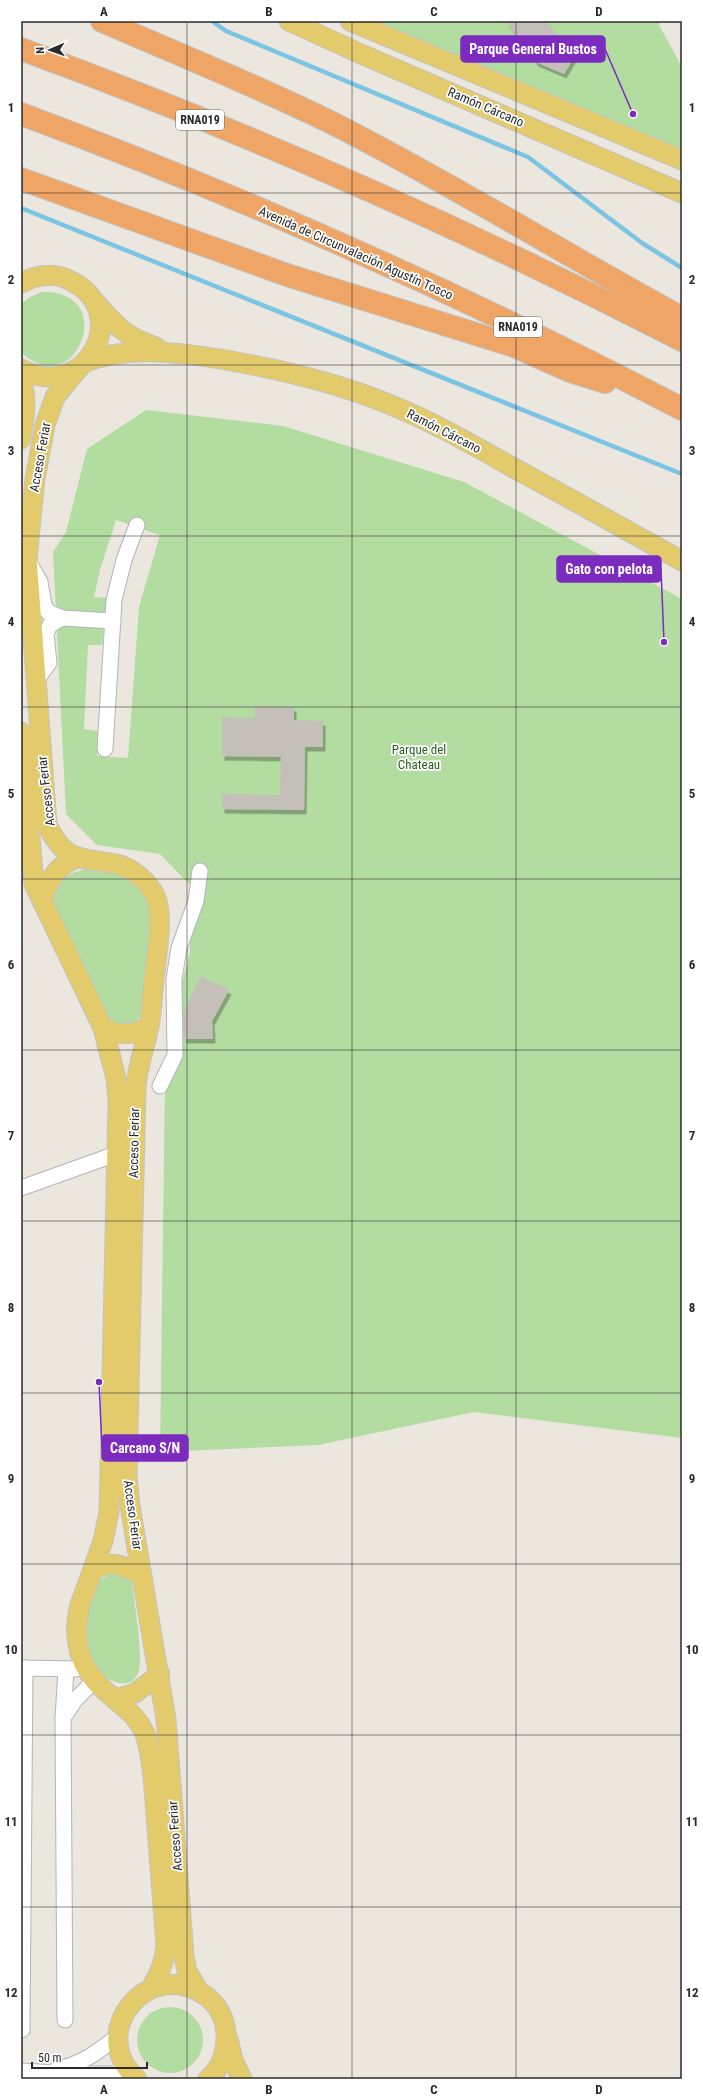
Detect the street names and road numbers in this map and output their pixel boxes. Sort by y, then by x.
street label: Ramón Cárcano [446,84,526,130]
road number: RNA019 [176,110,224,130]
street label: Avenida de Circunvalación Agustín Tosco [257,203,455,303]
road number: RNA019 [494,317,542,337]
street label: Ramón Cárcano [404,406,484,456]
street label: Acceso Feriar [27,421,54,493]
street label: Acceso Feriar [34,755,58,827]
street label: Acceso Feriar [126,1108,142,1178]
street label: Acceso Feriar [121,1479,145,1551]
street label: Acceso Feriar [165,1800,185,1872]

